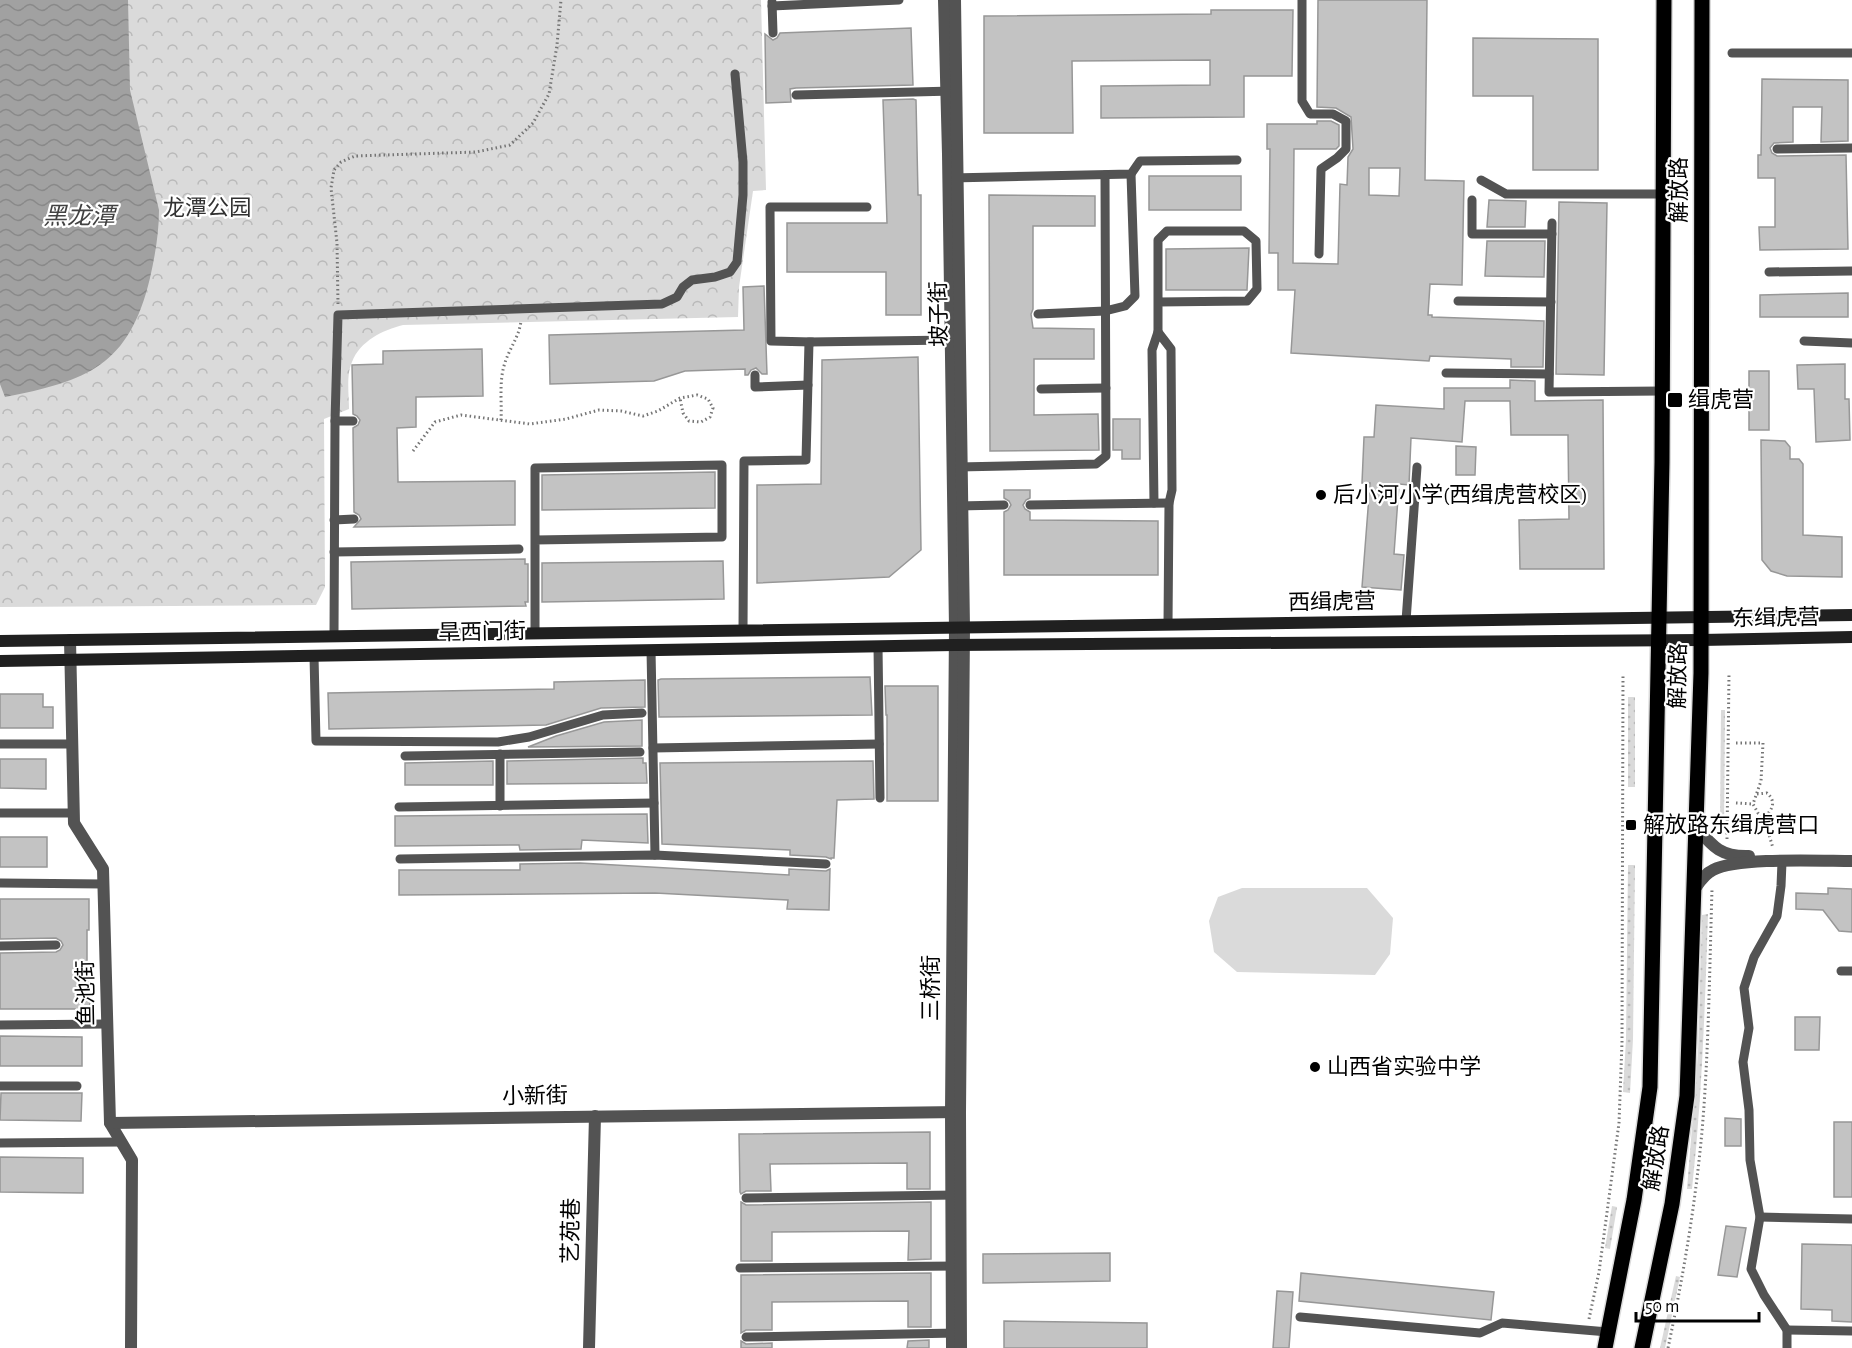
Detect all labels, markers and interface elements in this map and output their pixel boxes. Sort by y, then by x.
street label: 解放路 [1667,157,1690,223]
park label: 龙潭公园 [163,196,251,219]
water label: 黑龙潭 [43,203,119,229]
street label: 坡子街 [926,281,951,347]
place label: 缉虎营 [1688,388,1754,411]
marker: 缉虎营 [1666,391,1684,409]
place label: 后小河小学(西缉虎营校区) [1333,483,1588,506]
marker: 后小河小学(西缉虎营校区) [1314,488,1328,502]
street label: 西缉虎营 [1288,589,1376,614]
street label: 东缉虎营 [1732,605,1820,630]
street label: 旱西门街 [438,619,526,644]
street label: 解放路 [1665,643,1690,709]
place label: 解放路东缉虎营口 [1643,813,1819,836]
marker: 解放路东缉虎营口 [1624,818,1638,832]
street label: 三桥街 [919,955,942,1021]
street label: 鱼池街 [73,960,98,1026]
place label: 山西省实验中学 [1327,1055,1481,1078]
marker: 山西省实验中学 [1308,1060,1322,1074]
street label: 小新街 [502,1083,568,1108]
street label: 解放路 [1639,1124,1672,1192]
street label: 艺苑巷 [558,1198,583,1264]
scale bar [1636,1285,1759,1323]
text: 50 m [1645,1298,1679,1316]

